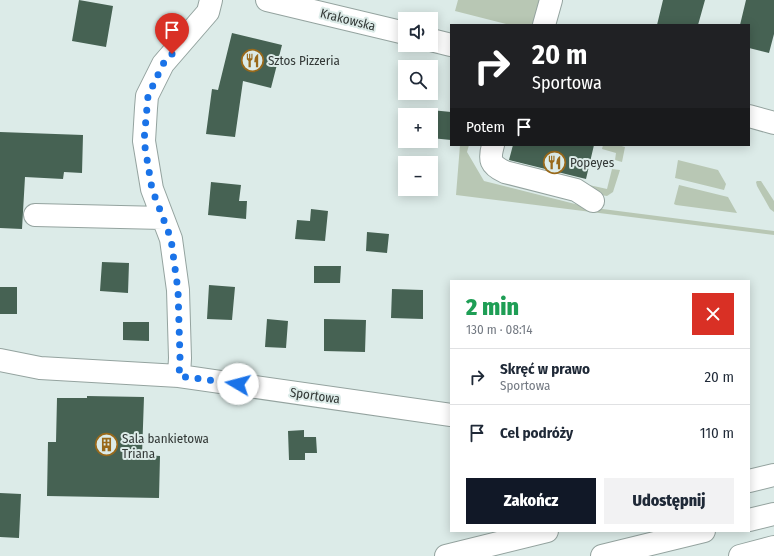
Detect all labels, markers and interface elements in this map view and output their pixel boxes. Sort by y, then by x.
street label: Krakowska [319,5,377,34]
map controls [398,12,438,196]
button: sound [398,12,438,52]
pin [155,13,189,54]
icon: arrive [161,19,183,41]
text: 20 m [532,38,587,71]
icon: right [466,40,518,92]
restaurant icon: Sztos Pizzeria [239,47,265,73]
place label: Sztos Pizzeria [268,53,340,68]
button: search [398,60,438,100]
text: Sportowa [532,72,602,94]
button: + [398,108,438,148]
icon: arrive [513,116,535,138]
text: Potem [466,118,505,136]
restaurant icon: Popeyes [542,149,568,175]
place label: Popeyes [570,155,615,170]
button: − [398,156,438,196]
text: 2 min [466,293,519,321]
button: close [692,293,734,335]
text: 130 m · 08:14 [466,322,532,337]
text: Skręć w prawo [500,360,590,378]
position arrow [217,363,259,405]
icon: right [466,366,488,388]
text: 20 m [705,368,734,386]
text: Sportowa [500,378,550,393]
street label: Sportowa [289,385,341,406]
icon: arrive [466,422,488,444]
text: Cel podróży [500,424,573,442]
text: 110 m [700,424,734,442]
place label: Sala bankietowa Triana [122,431,209,461]
building icon: Sala bankietowa Triana [94,432,120,458]
button: Zakończ [466,478,596,524]
button: Udostępnij [604,478,734,524]

